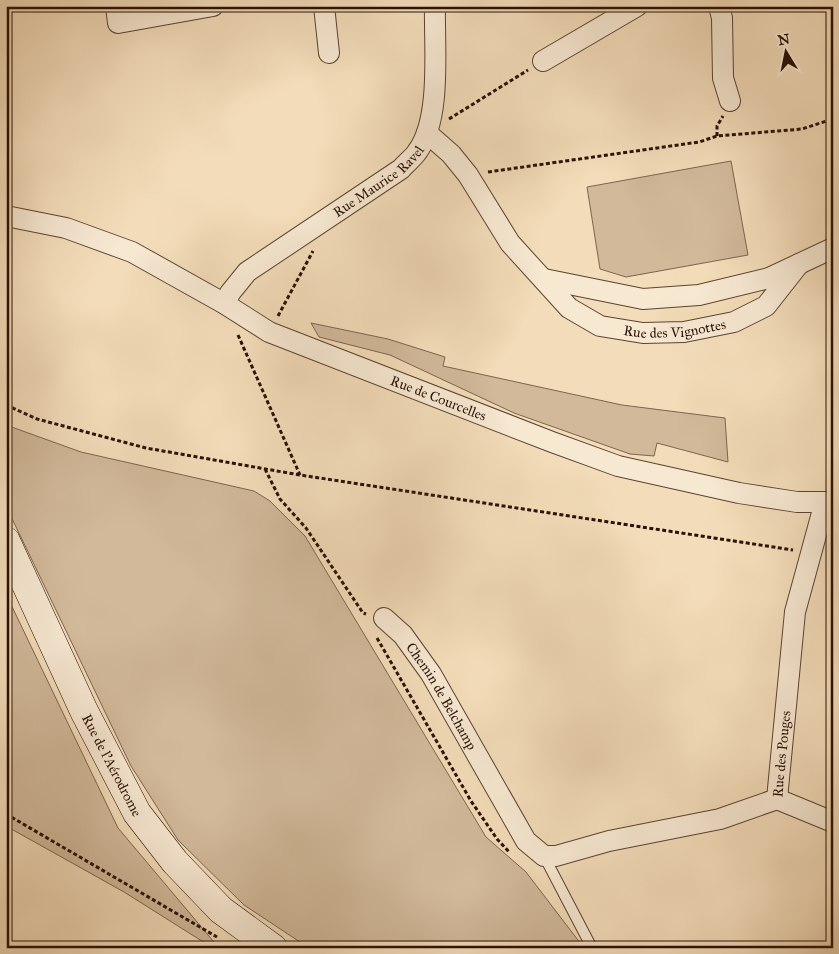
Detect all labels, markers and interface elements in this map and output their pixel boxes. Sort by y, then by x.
north arrow [762,28,812,78]
text: N [777,30,791,49]
street label: Rue Maurice Ravel [330,143,428,221]
street label: Rue des Vignottes [622,316,727,342]
street label: Rue de Courcelles [388,372,489,425]
street label: Chemin de Belchamp [402,639,480,753]
street label: Rue des Pouges [769,710,794,798]
street label: Rue de l'Aérodrome [78,711,145,820]

